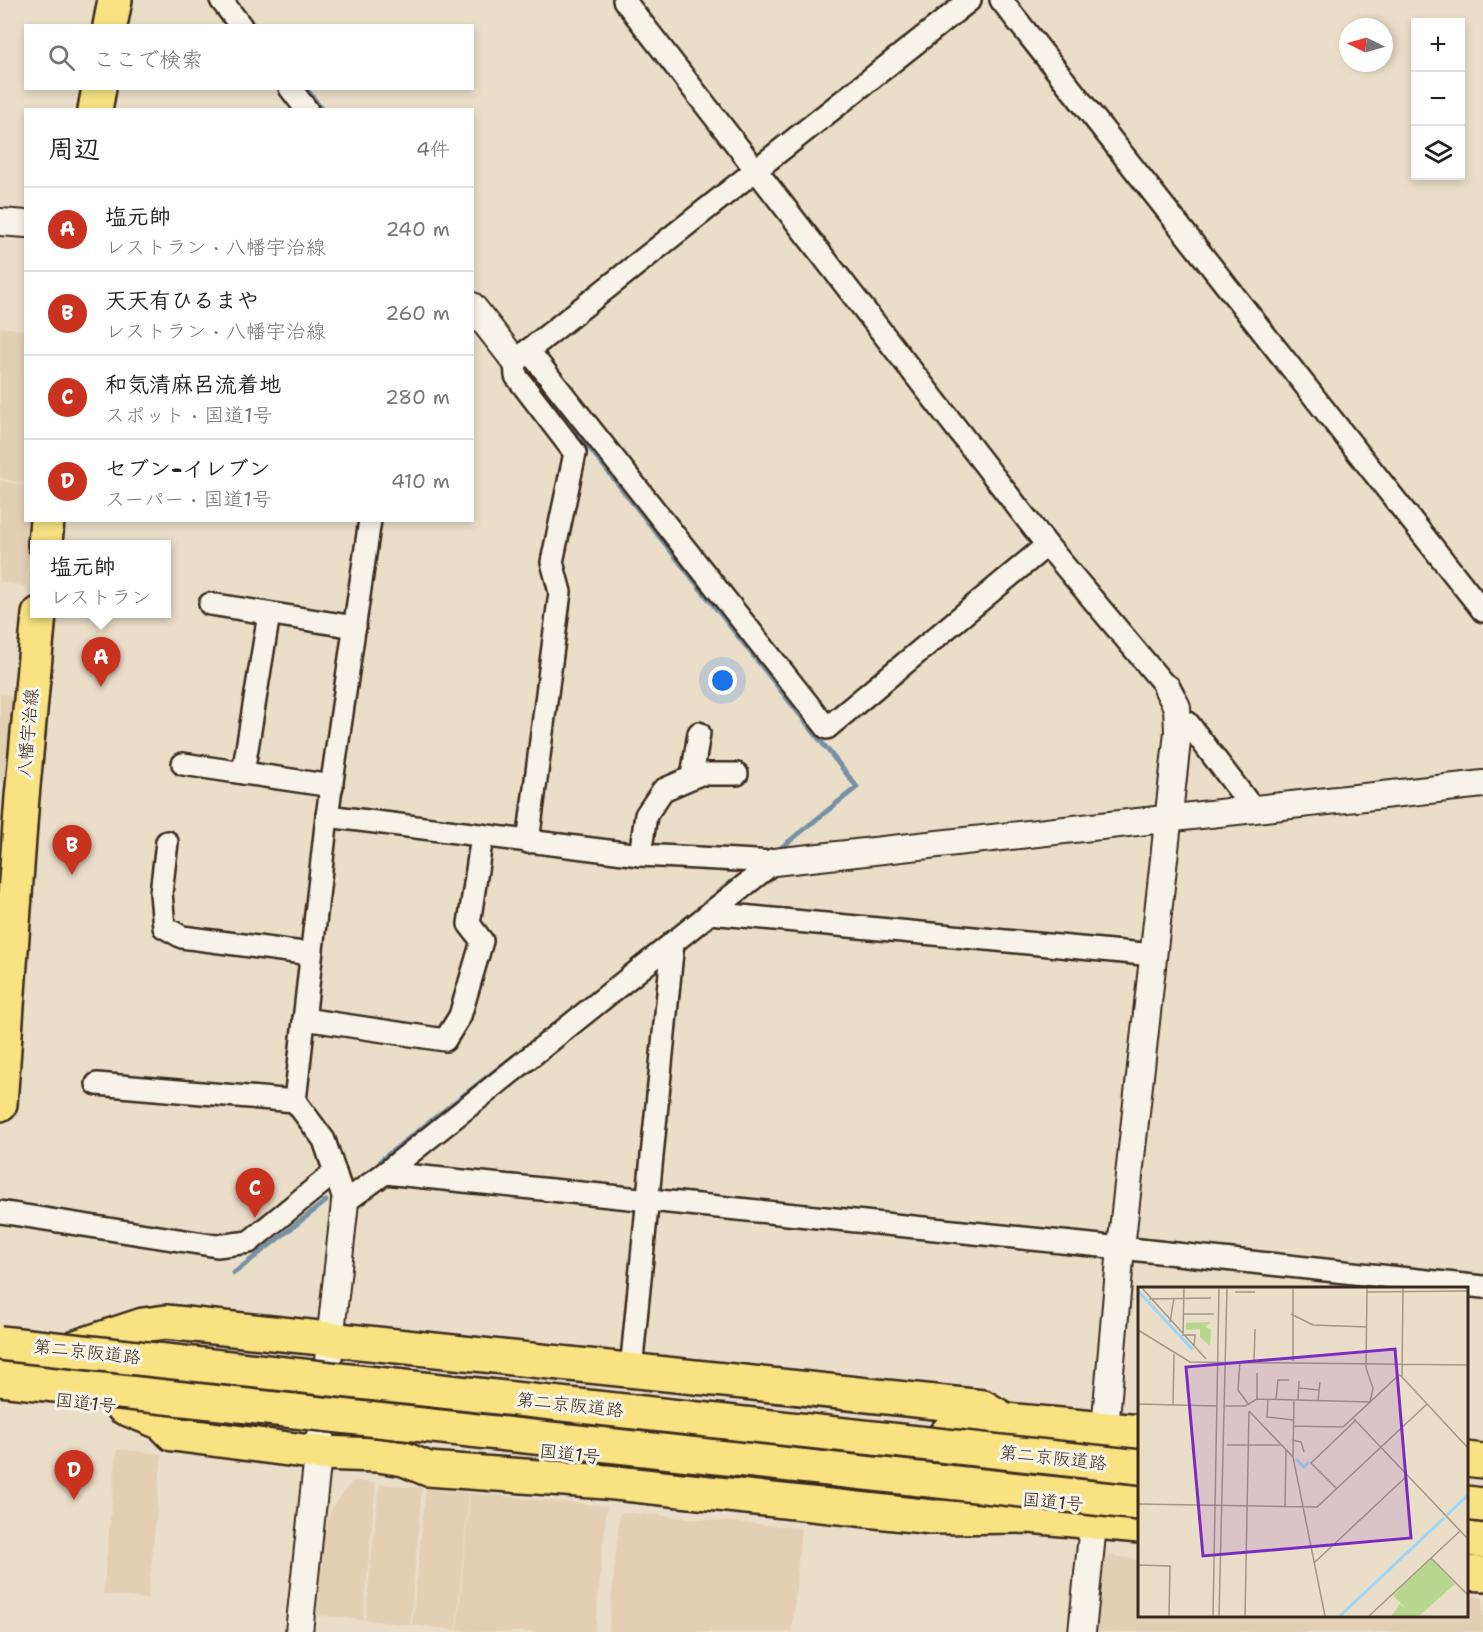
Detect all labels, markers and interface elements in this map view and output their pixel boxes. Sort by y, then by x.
north arrow [1339,18,1393,72]
map controls [1411,18,1465,180]
button: + [1411,18,1465,72]
search box [24,24,474,90]
icon: search [45,41,78,74]
text: ここで検索 [93,45,203,74]
button: − [1411,72,1465,126]
button: layers [1411,126,1465,180]
text: 周辺 [48,131,100,166]
text: 4件 [416,136,450,162]
text: 塩元帥 [105,202,171,231]
text: A [60,216,75,242]
text: 240 m [385,216,450,242]
text: レストラン · 八幡宇治線 [105,234,326,260]
text: 天天有ひるまや [105,286,259,315]
text: B [61,300,74,326]
text: 260 m [385,300,450,326]
text: レストラン · 八幡宇治線 [105,318,326,344]
text: 和気清麻呂流着地 [105,370,281,399]
text: C [61,384,74,410]
text: 280 m [385,384,450,410]
text: スポット · 国道1号 [105,402,273,428]
text: セブン-イレブン [105,454,270,483]
text: D [60,468,75,494]
text: 410 m [391,468,450,494]
text: スーパー · 国道1号 [105,486,272,512]
popup [30,540,171,618]
text: 塩元帥 [50,552,116,581]
text: レストラン [50,584,151,610]
pin: A [82,638,120,687]
your location [708,666,737,695]
street label: 八幡宇治線 [12,687,44,779]
pin: B [52,826,92,875]
pin: C [236,1168,274,1218]
inset map [1138,1287,1468,1617]
street label: 第二京阪道路 [32,1334,142,1370]
street label: 第二京阪道路 [515,1387,625,1423]
street label: 国道1号 [54,1388,118,1418]
street label: 国道1号 [538,1439,602,1469]
street label: 第二京阪道路 [998,1440,1108,1476]
pin: D [54,1450,94,1500]
street label: 国道1号 [1021,1487,1085,1517]

